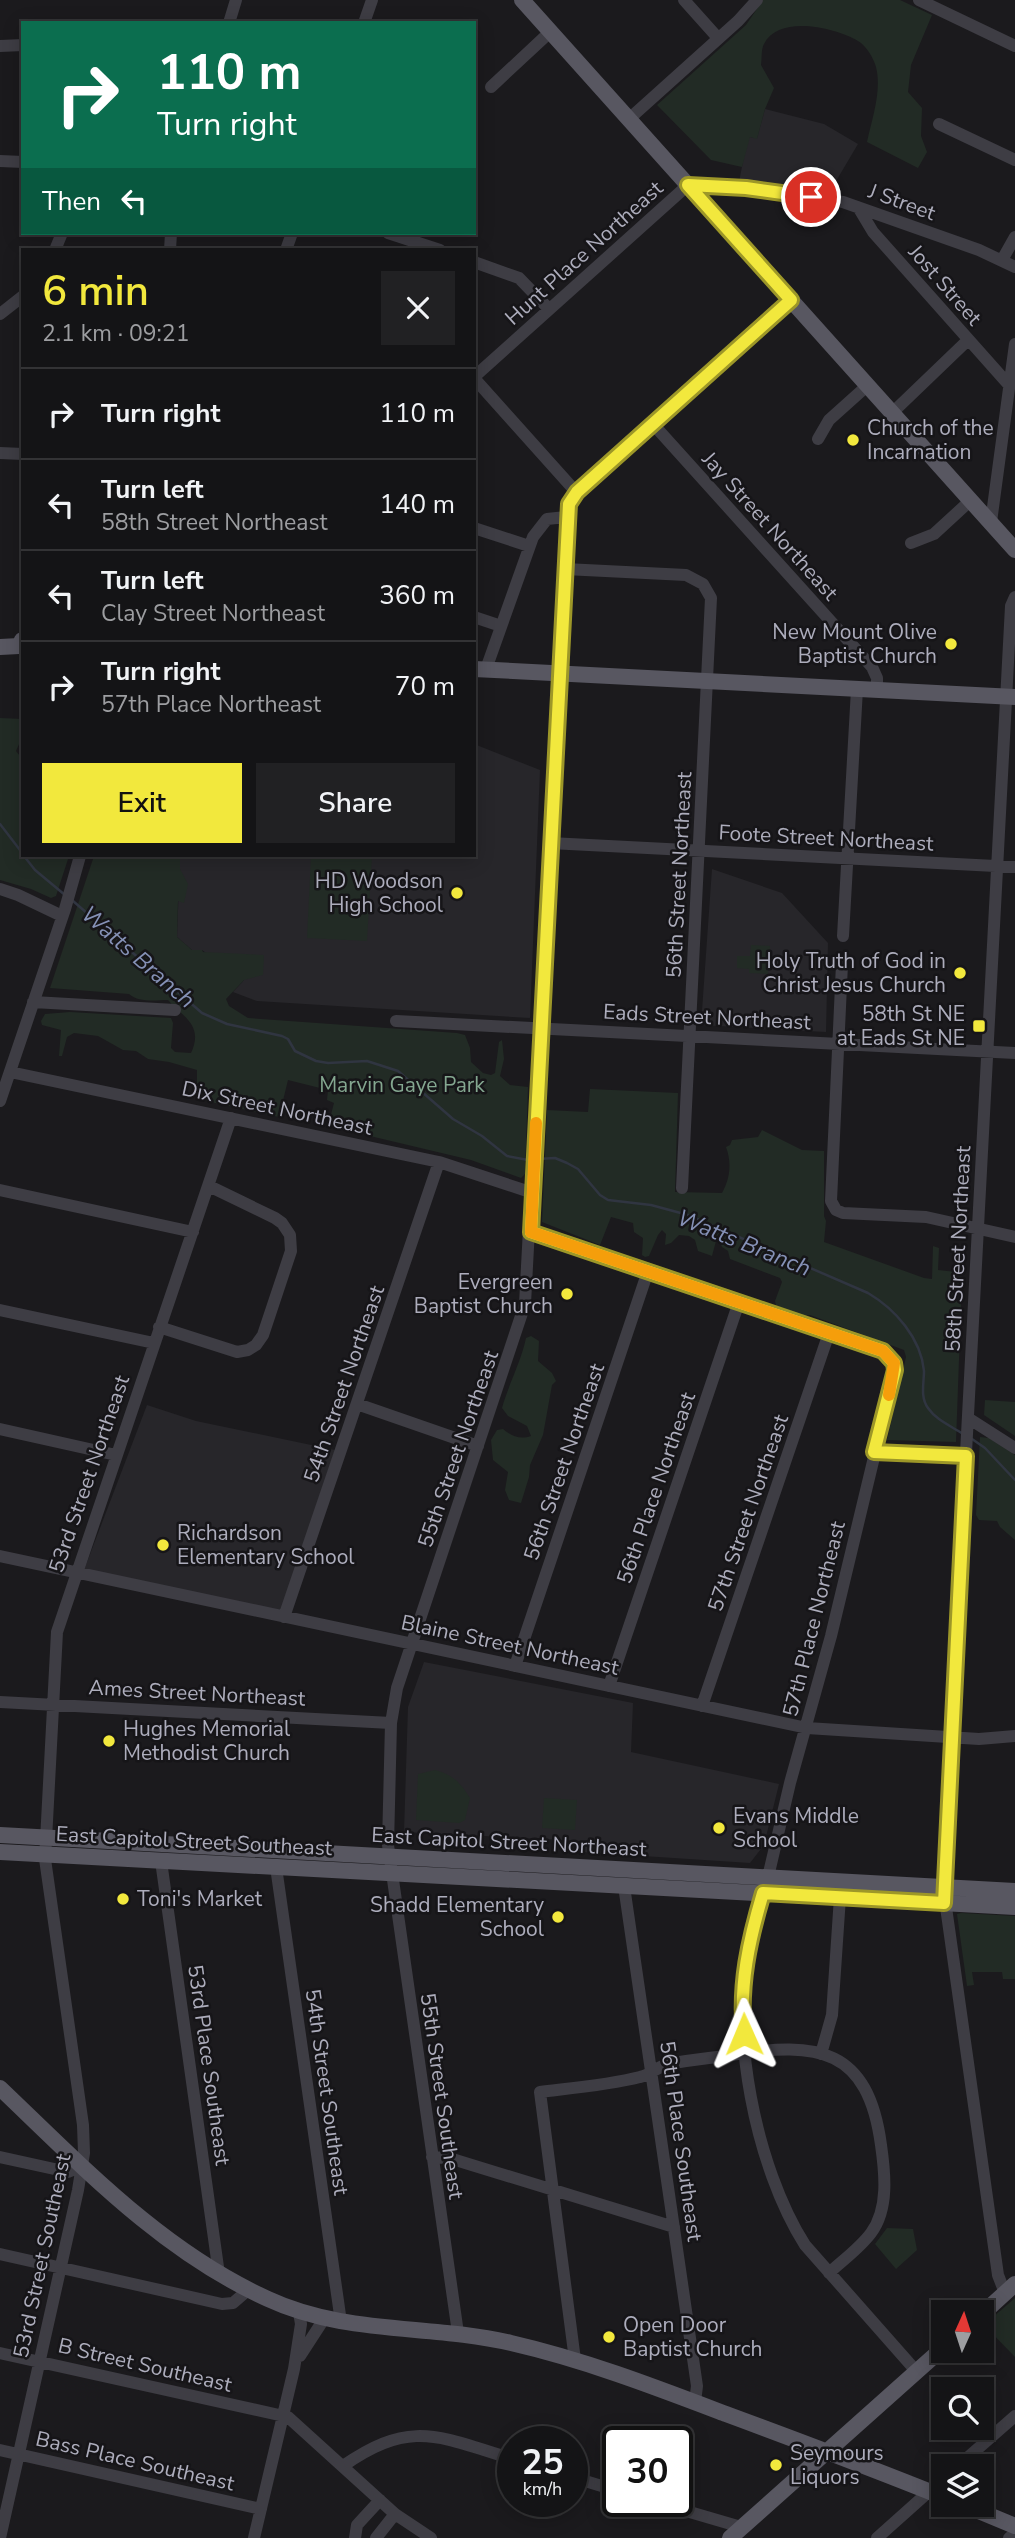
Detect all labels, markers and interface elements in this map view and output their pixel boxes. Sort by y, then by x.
text: 110 m [157,39,301,106]
icon: right [42,49,133,140]
text: Turn right [157,103,297,146]
pin [781,167,841,227]
street label: Hunt Place Northeast [499,174,669,331]
street label: J Street [864,177,940,227]
icon: arrive [792,178,830,216]
icon: left [115,182,153,220]
text: Then [42,184,101,219]
street label: Jost Street [901,238,988,332]
text: 6 min [42,263,149,320]
button: close [381,271,455,345]
text: 2.1 km · 09:21 [42,318,189,349]
icon: right [42,395,80,433]
text: Turn right [101,396,220,431]
text: 110 m [379,396,455,431]
place label: Church of the Incarnation [867,414,994,466]
marker: Church of the Incarnation [845,432,861,448]
street label: Jay Street Northeast [695,445,845,607]
text: Turn left [101,472,204,507]
icon: left [42,486,80,524]
text: 140 m [379,487,455,522]
text: 58th Street Northeast [101,507,327,538]
text: Turn left [101,563,204,598]
icon: left [42,577,80,615]
text: 360 m [379,578,455,613]
text: Clay Street Northeast [101,598,325,629]
place label: New Mount Olive Baptist Church [772,618,937,670]
marker: New Mount Olive Baptist Church [943,636,959,652]
text: Turn right [101,654,220,689]
icon: right [42,668,80,706]
text: 70 m [395,669,455,704]
text: 57th Place Northeast [101,689,321,720]
button: Exit [42,763,242,843]
button: Share [256,763,455,843]
street label: 56th Street Northeast [660,770,698,979]
street label: Foote Street Northeast [718,818,935,858]
place label: HD Woodson High School [315,867,444,919]
marker: HD Woodson High School [449,885,465,901]
water label: Watts Branch [74,899,202,1015]
place label: Holy Truth of God in Christ Jesus Church [756,947,946,999]
marker: Holy Truth of God in Christ Jesus Church [952,965,968,981]
street label: Eads Street Northeast [602,998,812,1036]
place label: 58th St NE at Eads St NE [837,1000,965,1052]
marker: 58th St NE at Eads St NE [971,1018,987,1034]
park label: Marvin Gaye Park [319,1071,485,1099]
street label: Dix Street Northeast [179,1074,375,1142]
street label: 58th Street Northeast [939,1144,977,1353]
water label: Watts Branch [673,1202,815,1284]
place label: Evergreen Baptist Church [414,1268,553,1320]
street label: 54th Street Northeast [297,1281,391,1486]
marker: Evergreen Baptist Church [559,1286,575,1302]
street label: 55th Street Northeast [411,1346,505,1551]
street label: 56th Street Northeast [517,1359,611,1564]
street label: 53rd Street Northeast [42,1371,136,1576]
street label: 56th Place Northeast [610,1388,702,1587]
street label: 57th Street Northeast [701,1410,795,1615]
street label: 57th Place Northeast [776,1518,852,1720]
place label: Richardson Elementary School [177,1519,355,1571]
marker: Richardson Elementary School [155,1537,171,1553]
street label: Blaine Street Northeast [399,1608,622,1682]
street label: Ames Street Northeast [88,1673,307,1713]
place label: Hughes Memorial Methodist Church [123,1715,291,1767]
marker: Hughes Memorial Methodist Church [101,1733,117,1749]
place label: Evans Middle School [733,1802,859,1854]
street label: East Capitol Street Southeast [55,1820,333,1862]
marker: Evans Middle School [711,1820,727,1836]
street label: East Capitol Street Northeast [371,1821,648,1863]
place label: Toni's Market [137,1885,263,1913]
marker: Toni's Market [115,1891,131,1907]
place label: Shadd Elementary School [370,1891,545,1943]
marker: Shadd Elementary School [550,1909,566,1925]
street label: 53rd Place Southeast [181,1963,237,2168]
street label: 54th Street Southeast [299,1987,355,2198]
street label: 55th Street Southeast [414,1991,470,2202]
position arrow [707,1997,781,2071]
street label: 56th Place Southeast [653,2039,709,2244]
street label: 53rd Street Southeast [7,2151,77,2361]
north arrow [931,2300,994,2362]
map controls [931,2300,994,2517]
place label: Open Door Baptist Church [623,2311,762,2363]
marker: Open Door Baptist Church [601,2329,617,2345]
street label: B Street Southeast [55,2331,235,2399]
button: search [931,2377,994,2440]
street label: Bass Place Southeast [33,2425,238,2498]
speed limit sign: 30 [602,2426,693,2517]
text: 25 [521,2439,564,2486]
place label: Seymours Liquors [790,2439,884,2491]
button: layers [931,2454,994,2517]
marker: Seymours Liquors [768,2457,784,2473]
text: km/h [523,2477,562,2501]

